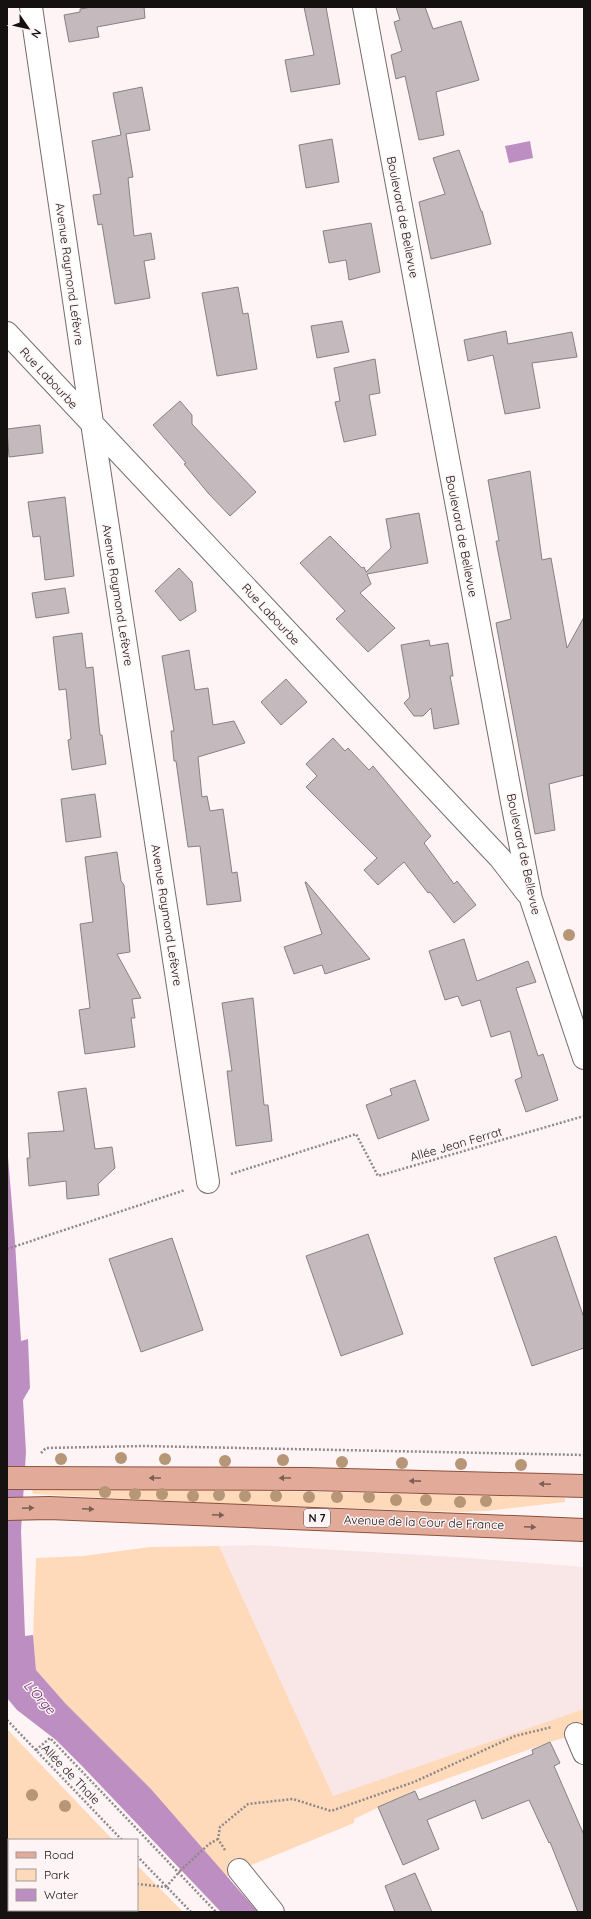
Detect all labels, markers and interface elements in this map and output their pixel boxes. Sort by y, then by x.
north arrow [8,8,48,48]
text: N [28,26,44,41]
street label: Boulevard de Bellevue [384,155,422,279]
street label: Avenue Raymond Lefèvre [53,202,87,346]
street label: Rue Labourbe [17,344,81,412]
street label: Boulevard de Bellevue [443,474,481,598]
street label: Avenue Raymond Lefèvre [99,523,137,667]
street label: Rue Labourbe [239,580,303,648]
street label: Boulevard de Bellevue [504,792,544,916]
street label: Avenue Raymond Lefèvre [148,843,186,987]
street label: Allée Jean Ferrat [408,1124,504,1164]
one-way arrow [148,1475,161,1481]
one-way arrow [278,1475,291,1481]
one-way arrow [408,1478,421,1484]
one-way arrow [538,1481,551,1487]
one-way arrow [22,1505,34,1512]
one-way arrow [82,1506,94,1513]
road number: N 7 [304,1509,330,1527]
one-way arrow [212,1511,224,1518]
street label: Avenue de la Cour de France [344,1512,505,1532]
one-way arrow [524,1523,536,1530]
water label: L'Orge [21,1677,60,1717]
street label: Allée de Thale [38,1741,104,1807]
legend [8,1839,138,1911]
text: Road [44,1847,74,1862]
text: Park [44,1867,69,1882]
text: Water [44,1887,79,1902]

